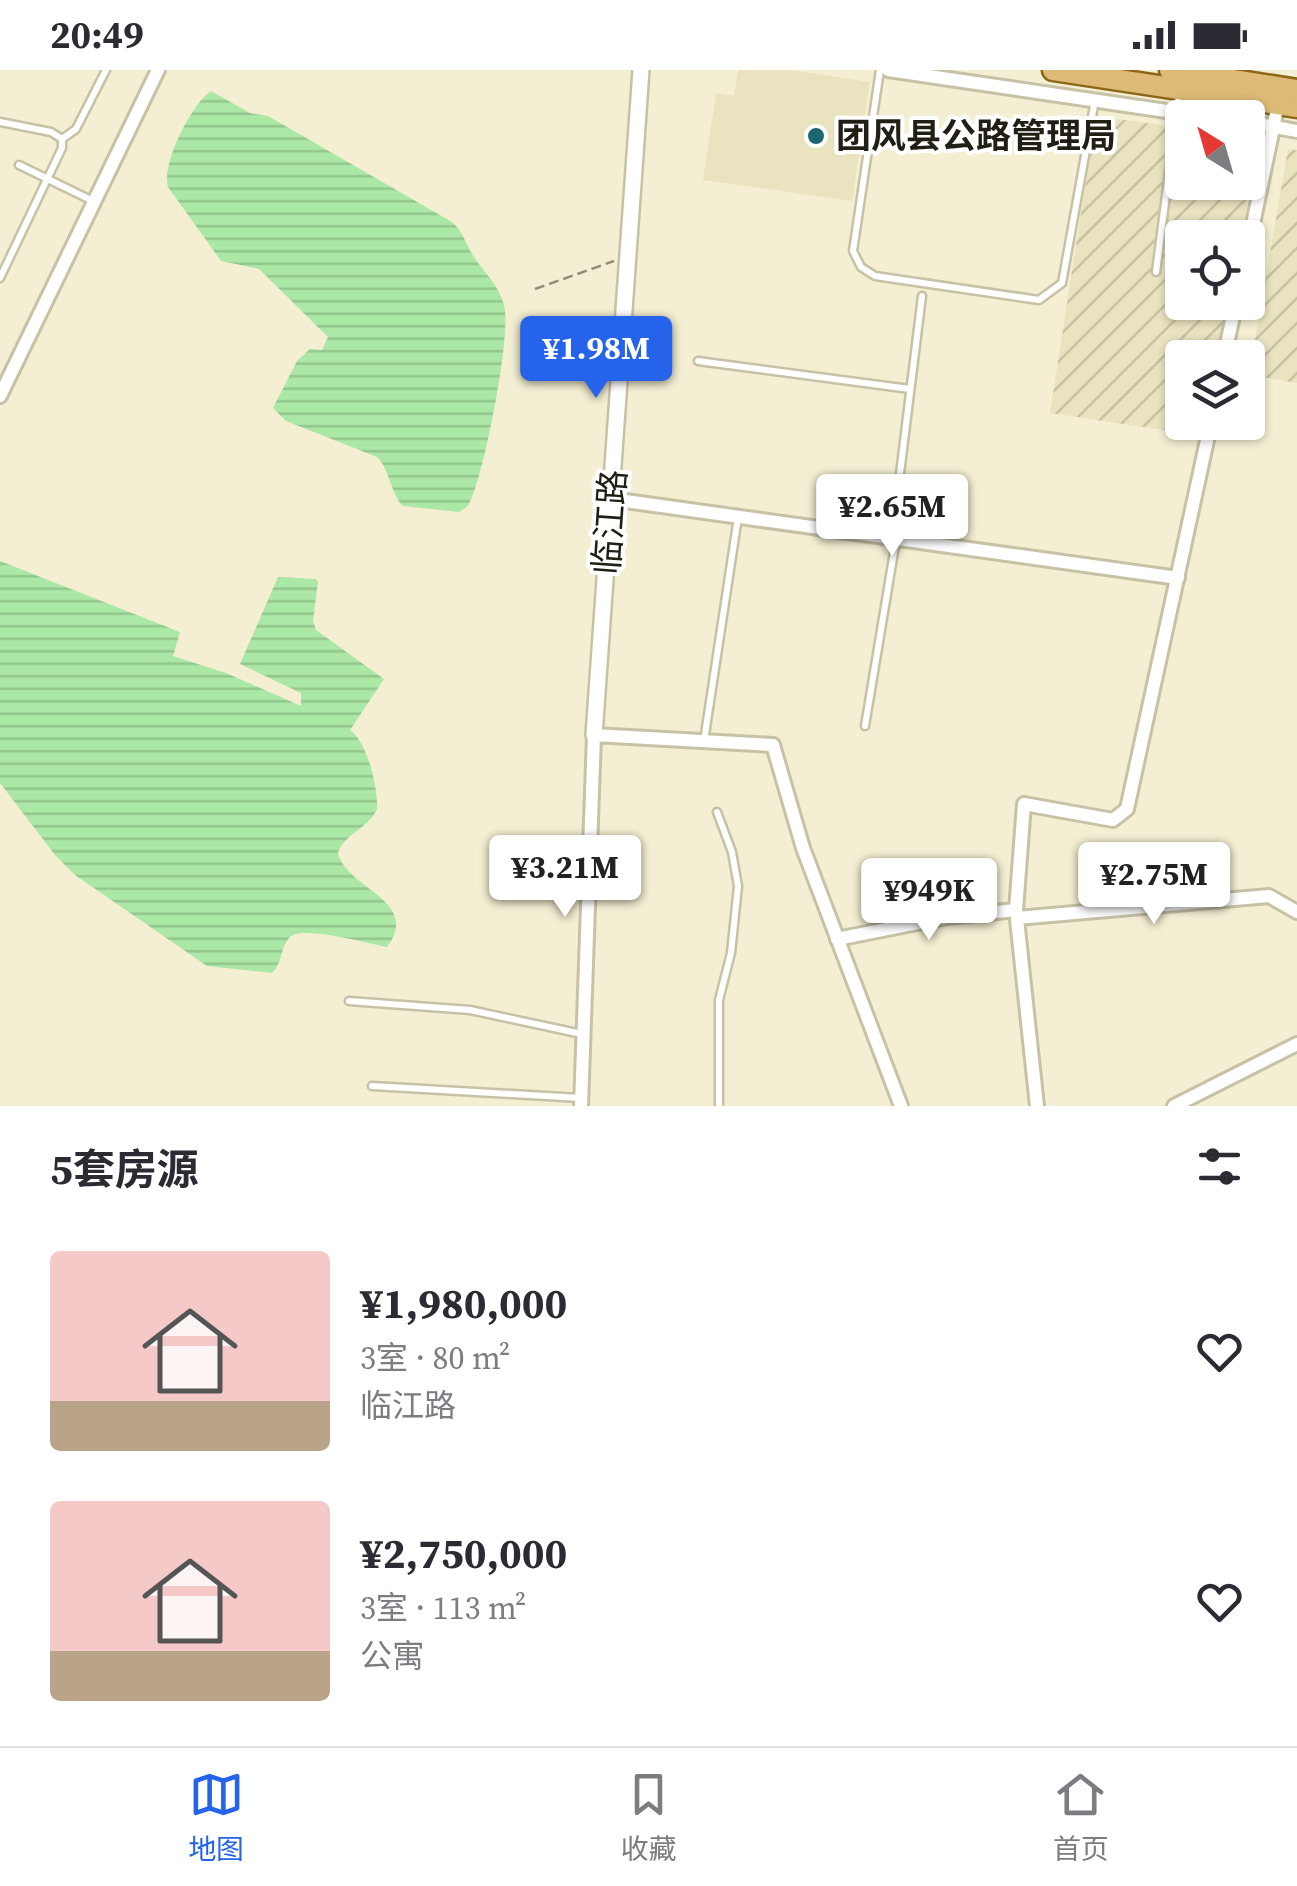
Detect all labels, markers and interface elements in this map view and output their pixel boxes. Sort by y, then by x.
text: 20:49 [50,9,144,61]
north arrow [1165,100,1265,200]
map controls [1165,100,1265,440]
place label: 团风县公路管理局 [836,112,1116,160]
marker: 团风县公路管理局 [805,125,827,147]
button: locate [1165,220,1265,320]
pin: ¥1.98M [515,316,677,401]
text: ¥1.98M [542,326,650,370]
button: layers [1165,340,1265,440]
street label: 临江路 [582,468,638,576]
pin: ¥2.65M [811,474,973,559]
text: ¥2.65M [838,484,946,528]
pin: ¥3.21M [484,835,646,920]
pin: ¥2.75M [1073,842,1235,927]
text: ¥3.21M [511,845,619,889]
text: ¥2.75M [1100,852,1208,896]
pin: ¥949K [859,858,999,943]
text: ¥949K [883,868,975,912]
icon: filters [1192,1139,1247,1194]
text: 5套房源 [50,1140,199,1198]
text: ¥1,980,000 [360,1274,567,1332]
icon: home [130,1291,250,1411]
icon: heart [1192,1324,1247,1379]
text: 3室 · 80 m² [360,1336,510,1380]
text: 临江路 [360,1384,456,1428]
text: ¥2,750,000 [360,1524,567,1582]
icon: home [130,1541,250,1661]
icon: heart [1192,1574,1247,1629]
text: 3室 · 113 m² [360,1586,526,1630]
text: 公寓 [360,1634,424,1678]
tab: 地图 [188,1767,244,1868]
tab: 收藏 [620,1767,677,1868]
tab: 首页 [1053,1767,1109,1868]

